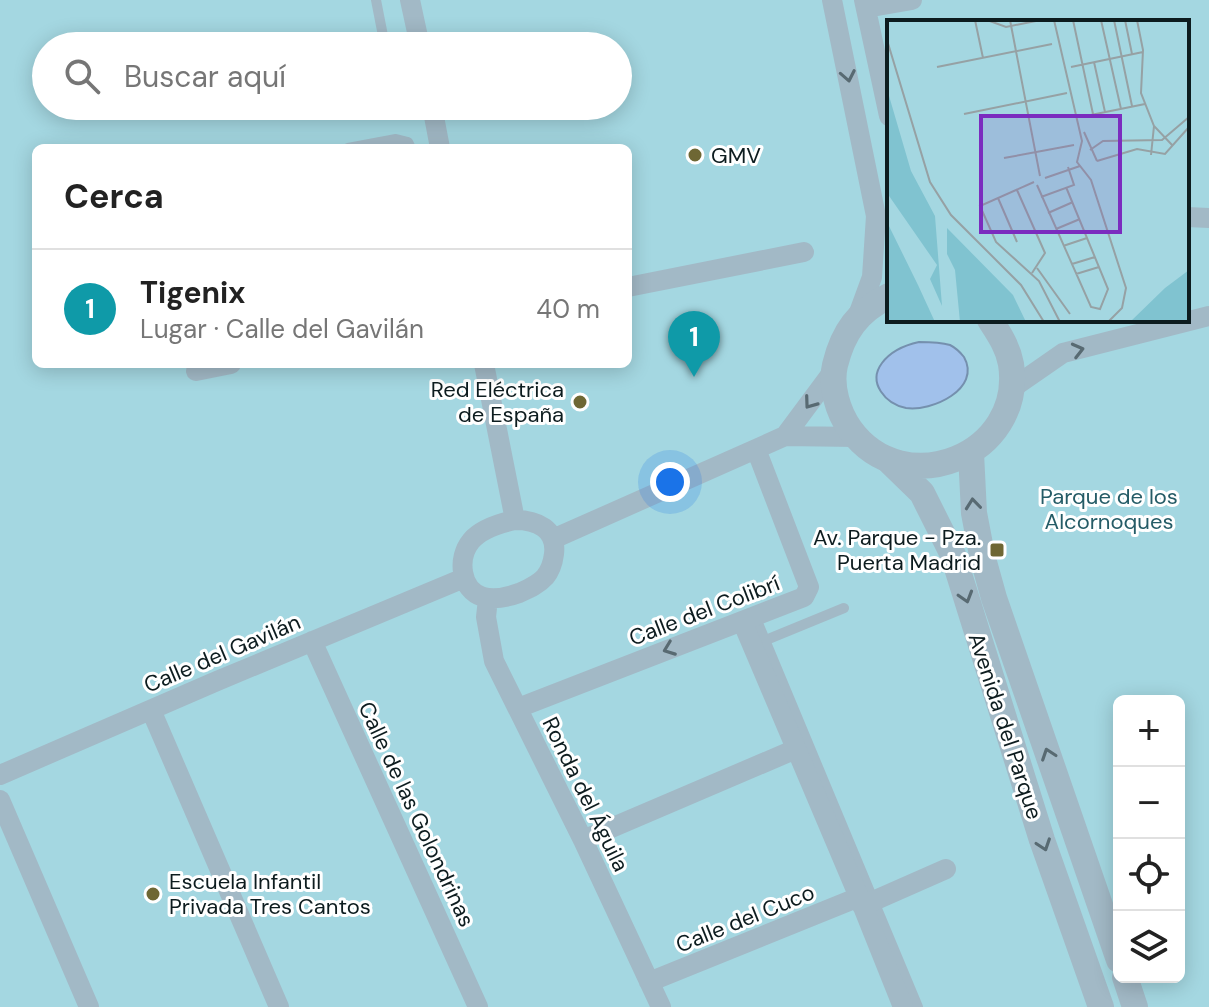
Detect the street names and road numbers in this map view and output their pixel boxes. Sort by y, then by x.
street label: Calle del Colibrí [625,568,784,652]
street label: Calle del Gavilán [139,607,305,700]
street label: Avenida del Parque [962,629,1049,823]
street label: Calle de las Golondrinas [352,697,481,931]
street label: Ronda del Águila [536,712,635,876]
street label: Calle del Cuco [672,877,819,959]

